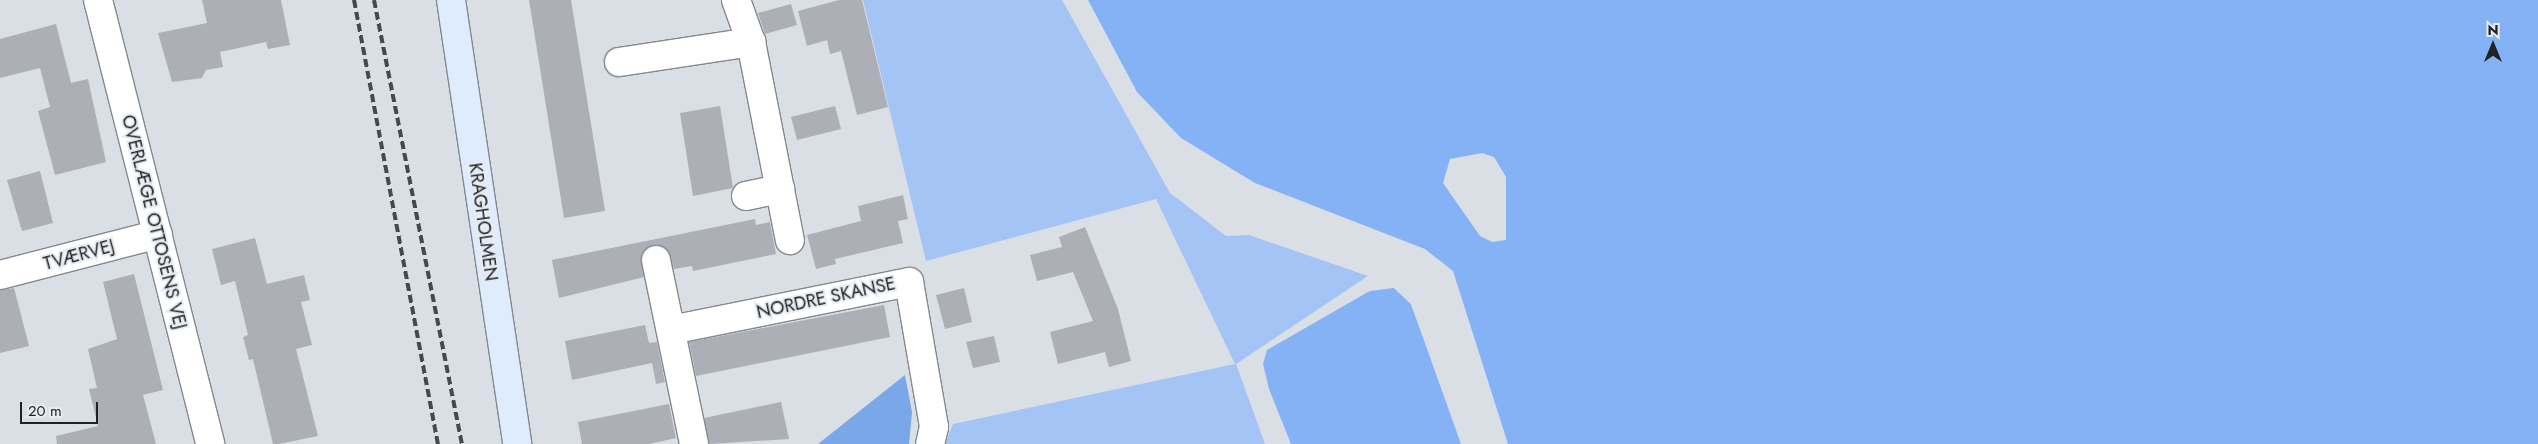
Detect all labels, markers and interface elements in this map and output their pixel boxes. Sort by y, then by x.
north arrow [2468,20,2518,70]
text: N [2487,20,2499,40]
street label: OVERLÆGE OTTOSENS VEJ [117,113,191,331]
street label: KRAGHOLMEN [464,161,502,283]
street label: TVÆRVEJ [41,235,117,275]
street label: NORDRE SKANSE [755,273,897,323]
scale bar [22,392,100,424]
text: 20 m [28,400,62,422]

